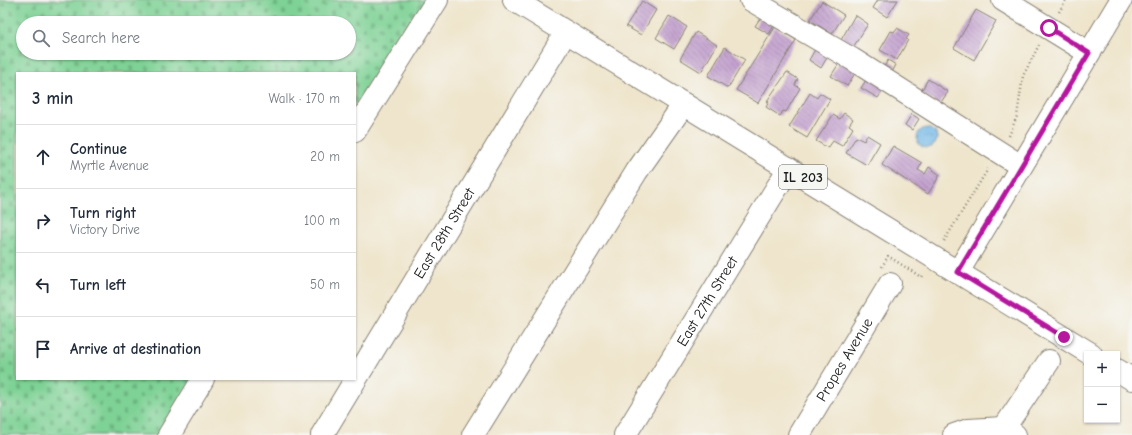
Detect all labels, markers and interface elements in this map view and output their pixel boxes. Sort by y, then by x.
search box [16,16,356,60]
route start [1040,19,1058,37]
icon: search [30,27,52,49]
text: Search here [62,29,140,47]
text: 3 min [32,89,73,108]
text: Walk · 170 m [268,91,340,106]
text: Continue [70,140,127,158]
icon: ahead [32,146,54,168]
text: 20 m [310,149,340,164]
text: Myrtle Avenue [70,158,149,173]
road number: IL 203 [779,165,827,189]
street label: East 28th Street [410,184,479,282]
text: Turn right [70,204,136,222]
icon: right [32,210,54,232]
text: 100 m [304,213,340,228]
text: Victory Drive [70,222,140,237]
street label: East 27th Street [673,252,742,349]
icon: left [32,274,54,296]
text: Turn left [70,276,126,294]
text: 50 m [310,277,340,292]
street label: Propes Avenue [812,314,877,405]
route end [1055,328,1073,346]
icon: arrive [32,338,54,360]
text: Arrive at destination [70,340,201,358]
map controls [1084,351,1120,423]
button: + [1084,351,1120,387]
button: − [1084,387,1120,423]

